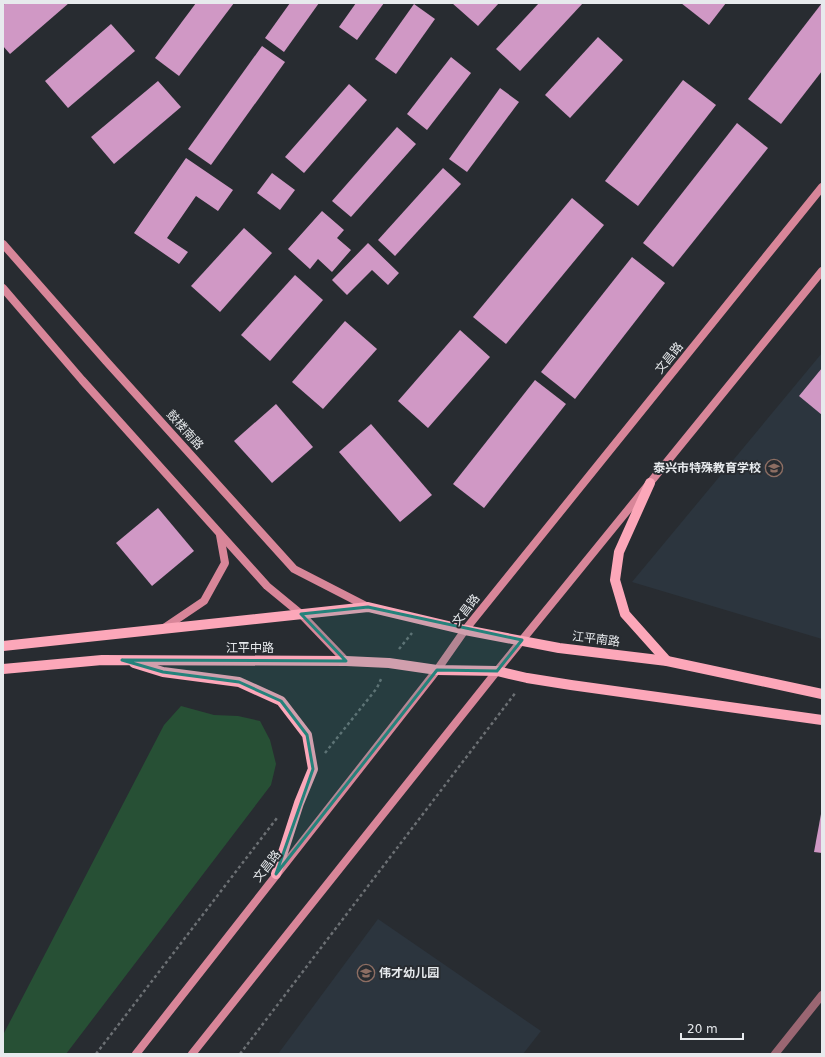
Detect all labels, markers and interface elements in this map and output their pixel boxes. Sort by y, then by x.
street label: 文昌路 [652,340,686,376]
street label: 鼓楼南路 [164,407,206,453]
school or university icon: 泰兴市特殊教育学校 [764,458,784,478]
place label: 泰兴市特殊教育学校 [653,461,761,475]
street label: 文昌路 [449,592,483,628]
street label: 江平南路 [571,629,621,649]
street label: 江平中路 [226,641,274,655]
street label: 文昌路 [250,848,284,884]
school or university icon: 伟才幼儿园 [356,963,376,983]
place label: 伟才幼儿园 [379,966,439,980]
scale bar [681,1015,743,1041]
text: 20 m [687,1022,718,1036]

